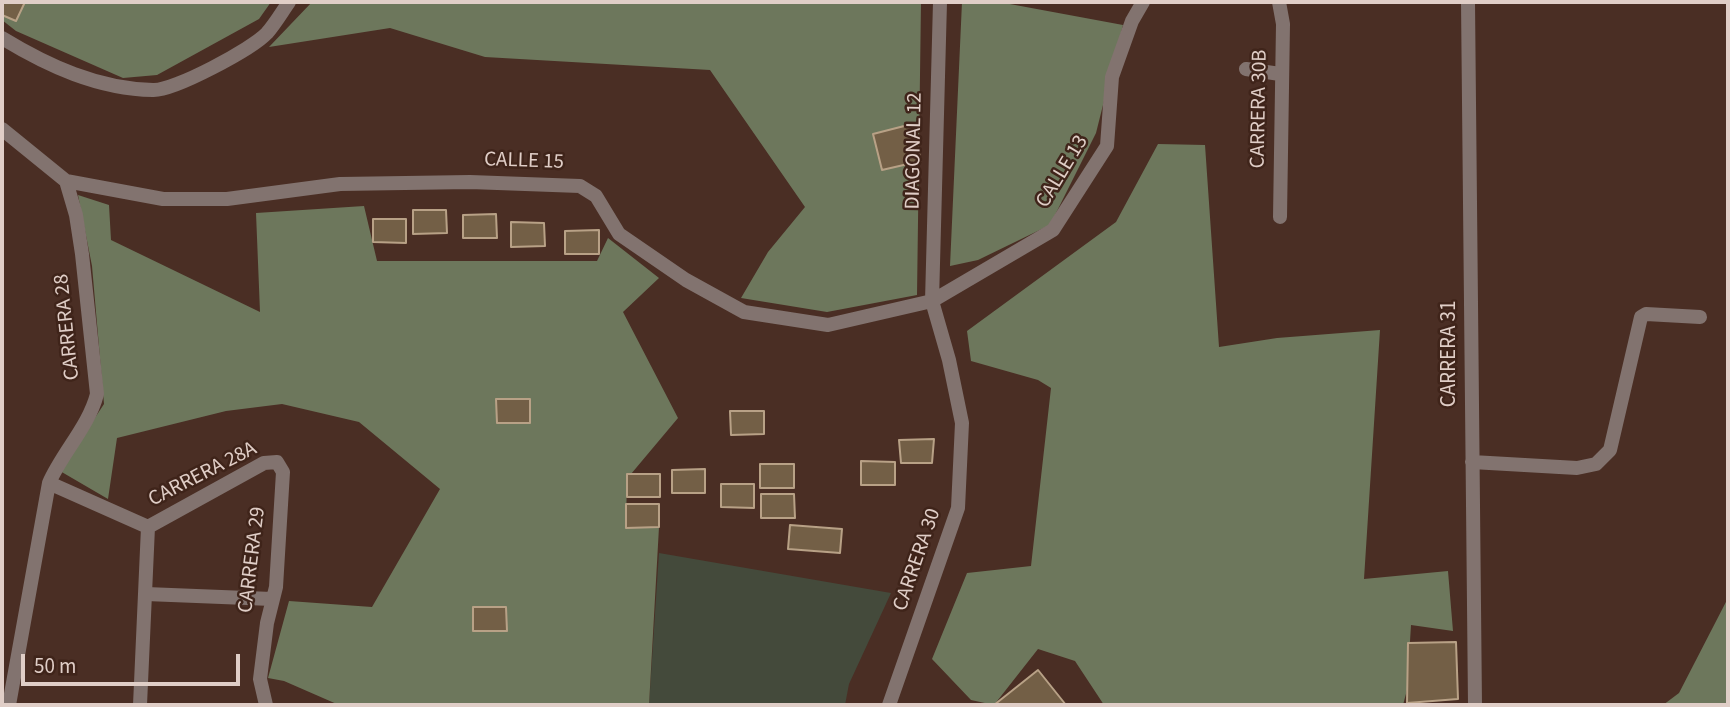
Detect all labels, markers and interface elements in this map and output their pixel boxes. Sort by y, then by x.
street label: CARRERA 30B [1246,49,1274,169]
street label: DIAGONAL 12 [901,92,929,210]
street label: CALLE 13 [1032,131,1094,213]
street label: CALLE 15 [484,148,564,176]
street label: CARRERA 28 [50,273,86,381]
street label: CARRERA 31 [1437,301,1463,407]
street label: CARRERA 28A [145,437,261,513]
street label: CARRERA 30 [889,505,947,615]
street label: CARRERA 29 [234,506,272,614]
scale bar [24,640,243,684]
text: 50 m [34,651,76,681]

